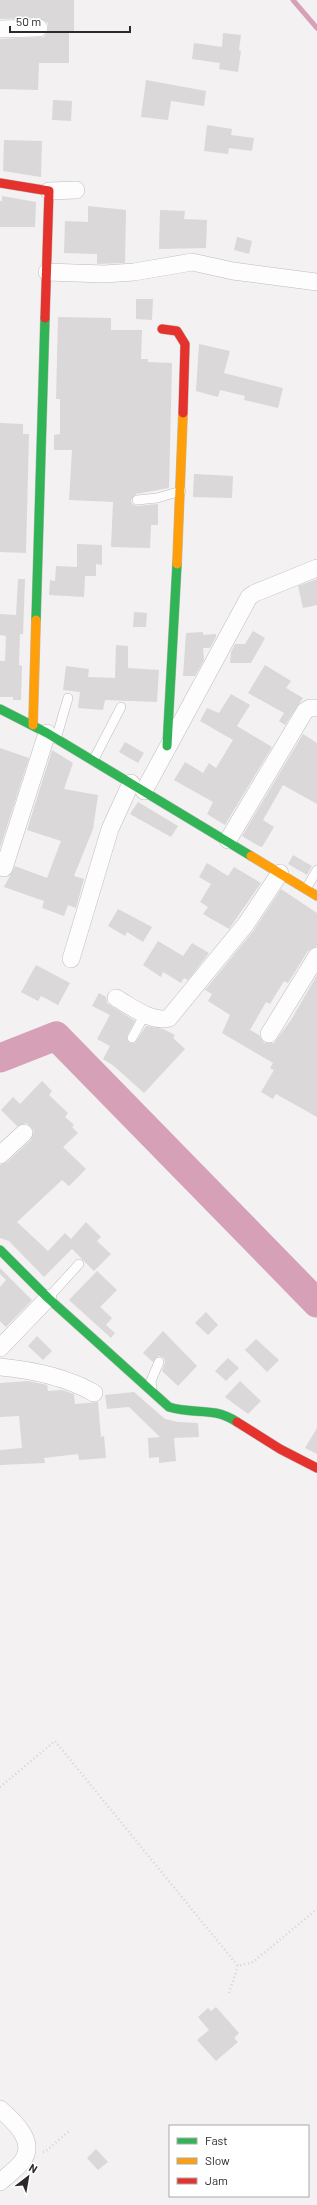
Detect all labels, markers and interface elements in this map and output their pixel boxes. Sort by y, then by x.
scale bar [10,8,130,34]
text: 50 m [16,14,41,28]
legend [169,2125,309,2197]
text: Fast [205,2133,228,2147]
text: Slow [205,2153,230,2167]
north arrow [8,2157,48,2197]
text: N [27,2161,40,2175]
text: Jam [205,2173,228,2187]

